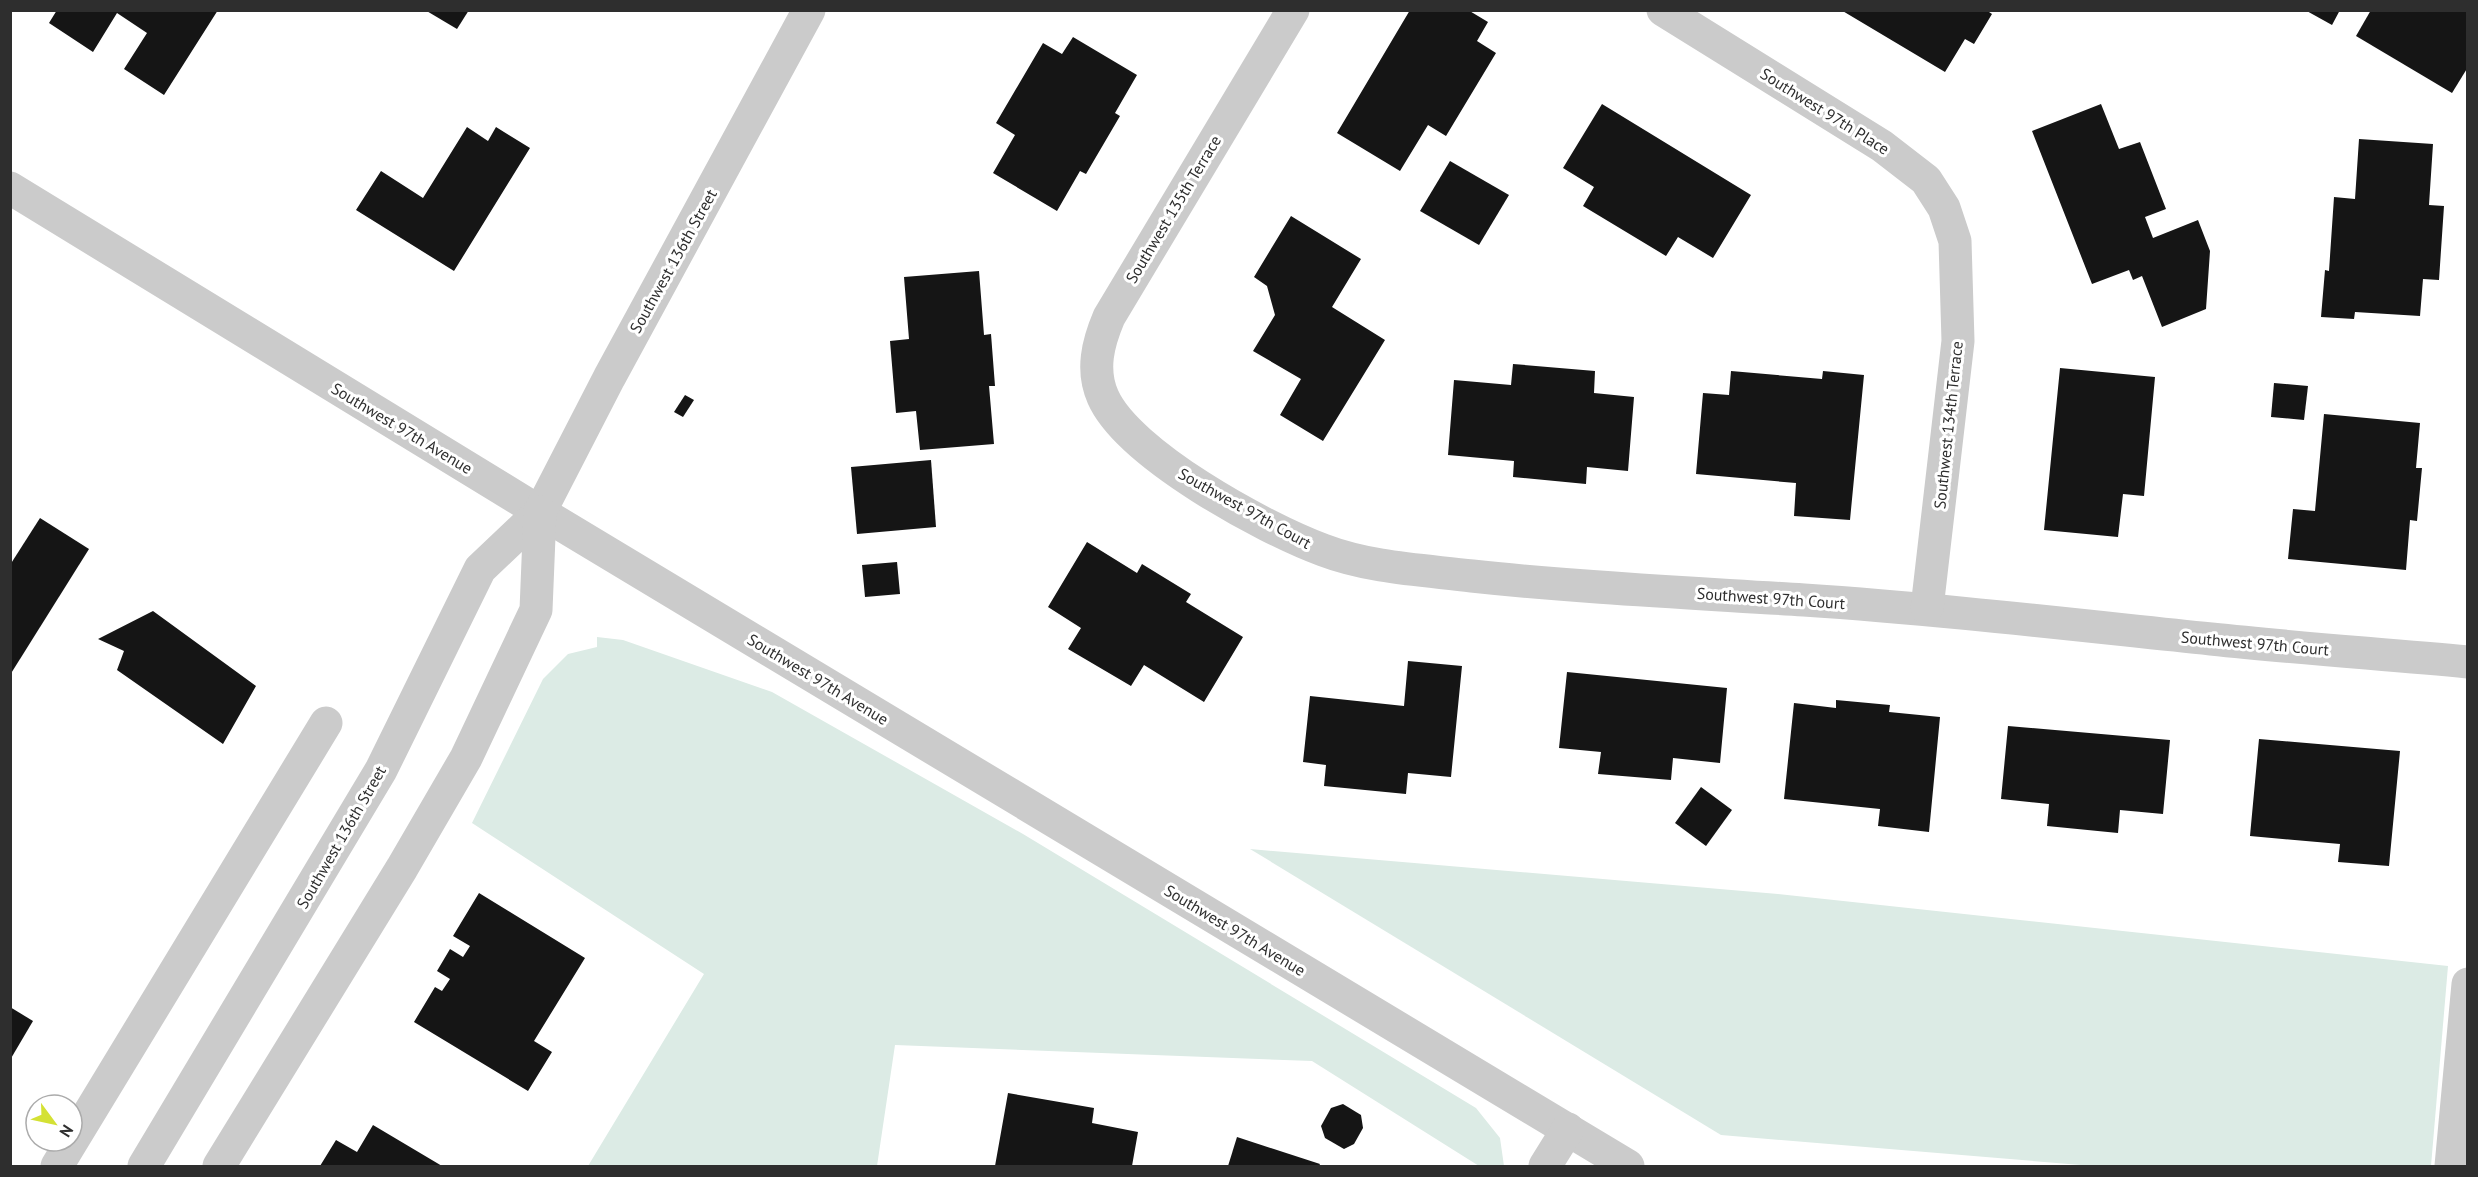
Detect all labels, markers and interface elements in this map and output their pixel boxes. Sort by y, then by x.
street label: Southwest 97th Place [1757,63,1893,159]
street label: Southwest 135th Terrace [1121,131,1225,287]
street label: Southwest 136th Street [625,185,721,336]
street label: Southwest 134th Terrace [1929,340,1967,510]
street label: Southwest 97th Avenue [328,378,476,478]
street label: Southwest 97th Court [1175,463,1315,553]
street label: Southwest 97th Court [1696,583,1846,613]
street label: Southwest 97th Court [2180,627,2330,659]
street label: Southwest 97th Avenue [744,629,892,729]
street label: Southwest 136th Street [292,762,390,912]
street label: Southwest 97th Avenue [1161,880,1309,980]
north arrow [24,1093,84,1153]
text: N [55,1121,78,1141]

